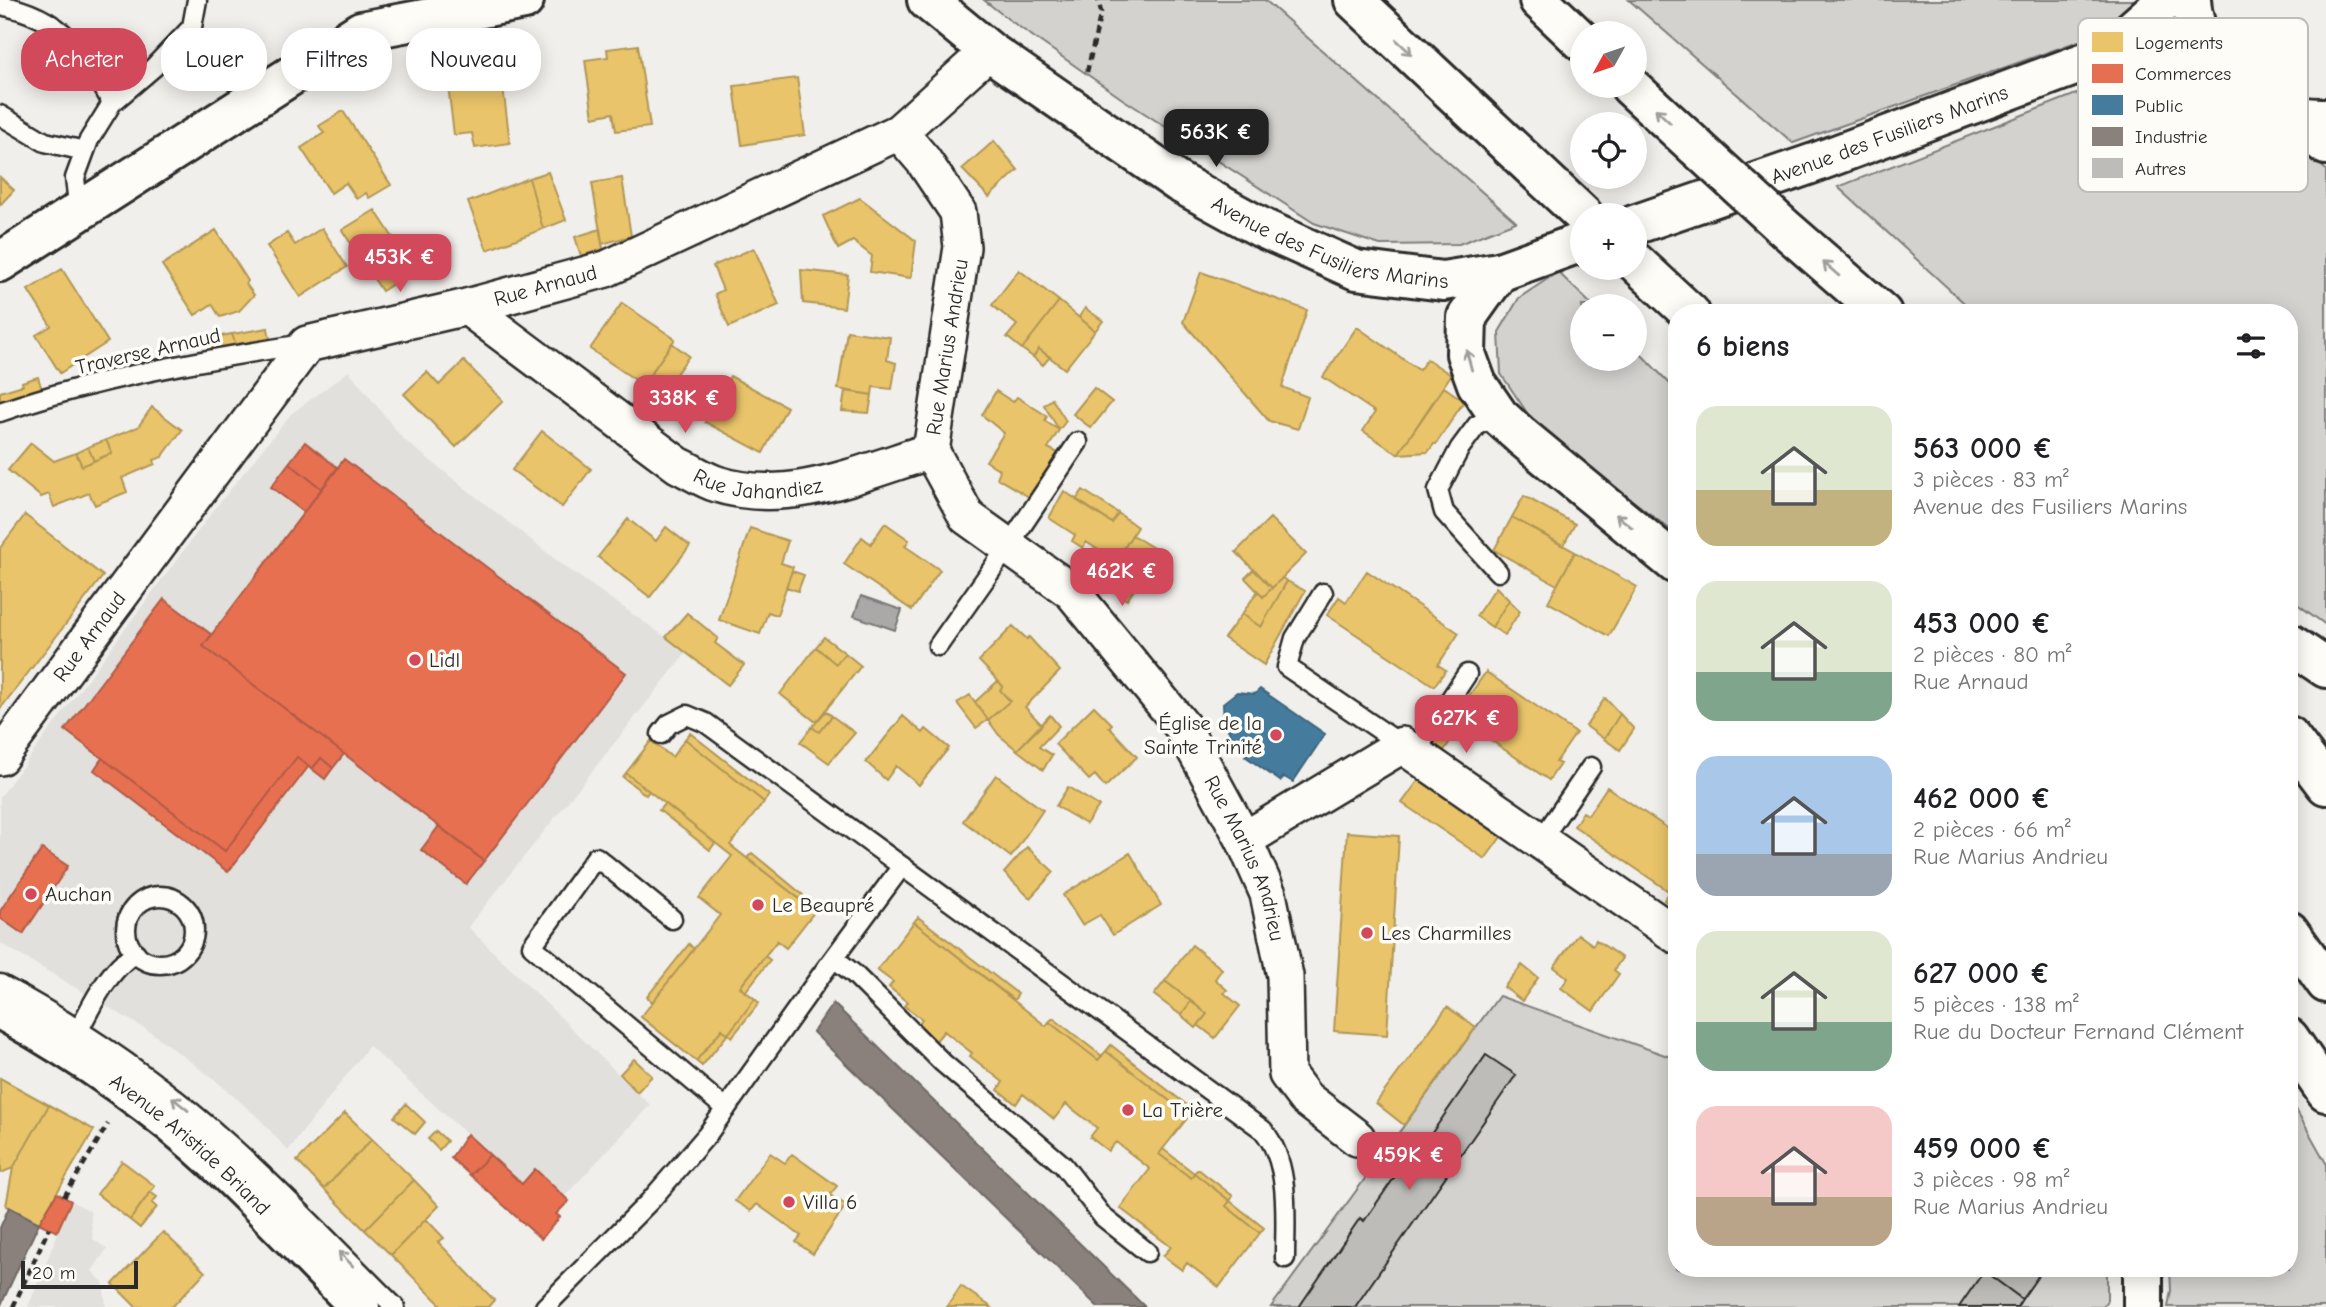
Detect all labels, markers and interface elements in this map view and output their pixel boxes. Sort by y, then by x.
legend [2078,18,2308,192]
north arrow [1570,21,1647,98]
map controls [1570,21,1647,371]
chip: Acheter [21,28,147,91]
chip: Louer [161,28,267,91]
chip: Filtres [281,28,392,91]
chip: Nouveau [406,28,541,91]
text: Logements [2135,32,2223,54]
one-way arrow [1395,38,1412,55]
text: Commerces [2135,63,2231,85]
street label: Avenue des Fusiliers Marins [1768,80,2011,189]
text: Public [2135,95,2183,117]
one-way arrow [1655,108,1672,125]
pin: 563K € [1159,110,1273,169]
button: locate [1570,112,1647,189]
text: 563K € [1180,118,1252,145]
text: Industrie [2135,126,2207,148]
text: Autres [2135,158,2186,180]
street label: Avenue des Fusiliers Marins [1208,191,1450,293]
button: + [1570,203,1647,280]
pin: 453K € [343,234,457,294]
text: 453K € [364,243,436,270]
street label: Rue Marius Andrieu [921,257,973,437]
street label: Rue Arnaud [491,260,599,311]
one-way arrow [1822,261,1840,277]
button: − [1570,294,1647,371]
street label: Traverse Arnaud [73,323,223,379]
icon: filters [2232,327,2270,365]
text: 6 biens [1696,329,1789,364]
one-way arrow [1462,349,1475,371]
pin: 338K € [628,376,742,435]
text: 338K € [649,384,721,411]
text: 563 000 € [1913,431,2053,466]
icon: home [1752,434,1836,518]
street label: Rue Jahandiez [689,463,824,504]
text: 3 pièces · 83 m² [1913,466,2069,493]
text: Avenue des Fusiliers Marins [1913,493,2187,520]
one-way arrow [1615,513,1633,529]
pin: 462K € [1065,548,1179,608]
text: 462K € [1086,557,1158,584]
street label: Rue Arnaud [48,587,131,686]
text: 453 000 € [1913,606,2051,641]
icon: home [1752,609,1836,693]
text: 2 pièces · 80 m² [1913,641,2072,668]
place label: Lidl [429,648,460,672]
marker: Lidl [407,652,423,668]
text: Rue Arnaud [1913,668,2029,695]
pin: 627K € [1409,696,1523,755]
text: 627K € [1431,704,1501,731]
place label: Église de la Sainte Trinité [1144,711,1262,759]
marker: Église de la Sainte Trinité [1268,727,1284,743]
street label: Rue Marius Andrieu [1199,771,1289,943]
text: 462 000 € [1913,781,2051,816]
icon: home [1752,784,1836,868]
text: 2 pièces · 66 m² [1913,816,2071,843]
text: Rue Marius Andrieu [1913,843,2108,870]
place label: Auchan [45,882,112,906]
marker: Auchan [23,886,39,902]
place label: Le Beaupré [772,893,874,917]
marker: Le Beaupré [750,897,766,913]
place label: Les Charmilles [1381,921,1511,945]
marker: Les Charmilles [1359,925,1375,941]
text: 627 000 € [1913,956,2050,991]
icon: home [1752,959,1836,1043]
text: 5 pièces · 138 m² [1913,991,2079,1018]
text: Rue du Docteur Fernand Clément [1913,1018,2243,1045]
street label: Avenue Aristide Briand [105,1069,275,1220]
one-way arrow [171,1097,189,1112]
place label: La Trière [1142,1098,1223,1122]
marker: La Trière [1120,1102,1136,1118]
text: 459 000 € [1913,1131,2052,1166]
pin: 459K € [1352,1132,1466,1192]
icon: home [1752,1134,1836,1218]
text: 459K € [1373,1141,1445,1168]
text: 3 pièces · 98 m² [1913,1166,2069,1193]
place label: Villa 6 [803,1190,857,1214]
text: Rue Marius Andrieu [1913,1193,2108,1220]
marker: Villa 6 [781,1194,797,1210]
one-way arrow [338,1251,355,1268]
scale bar [21,1258,138,1290]
text: 20 m [32,1262,76,1284]

